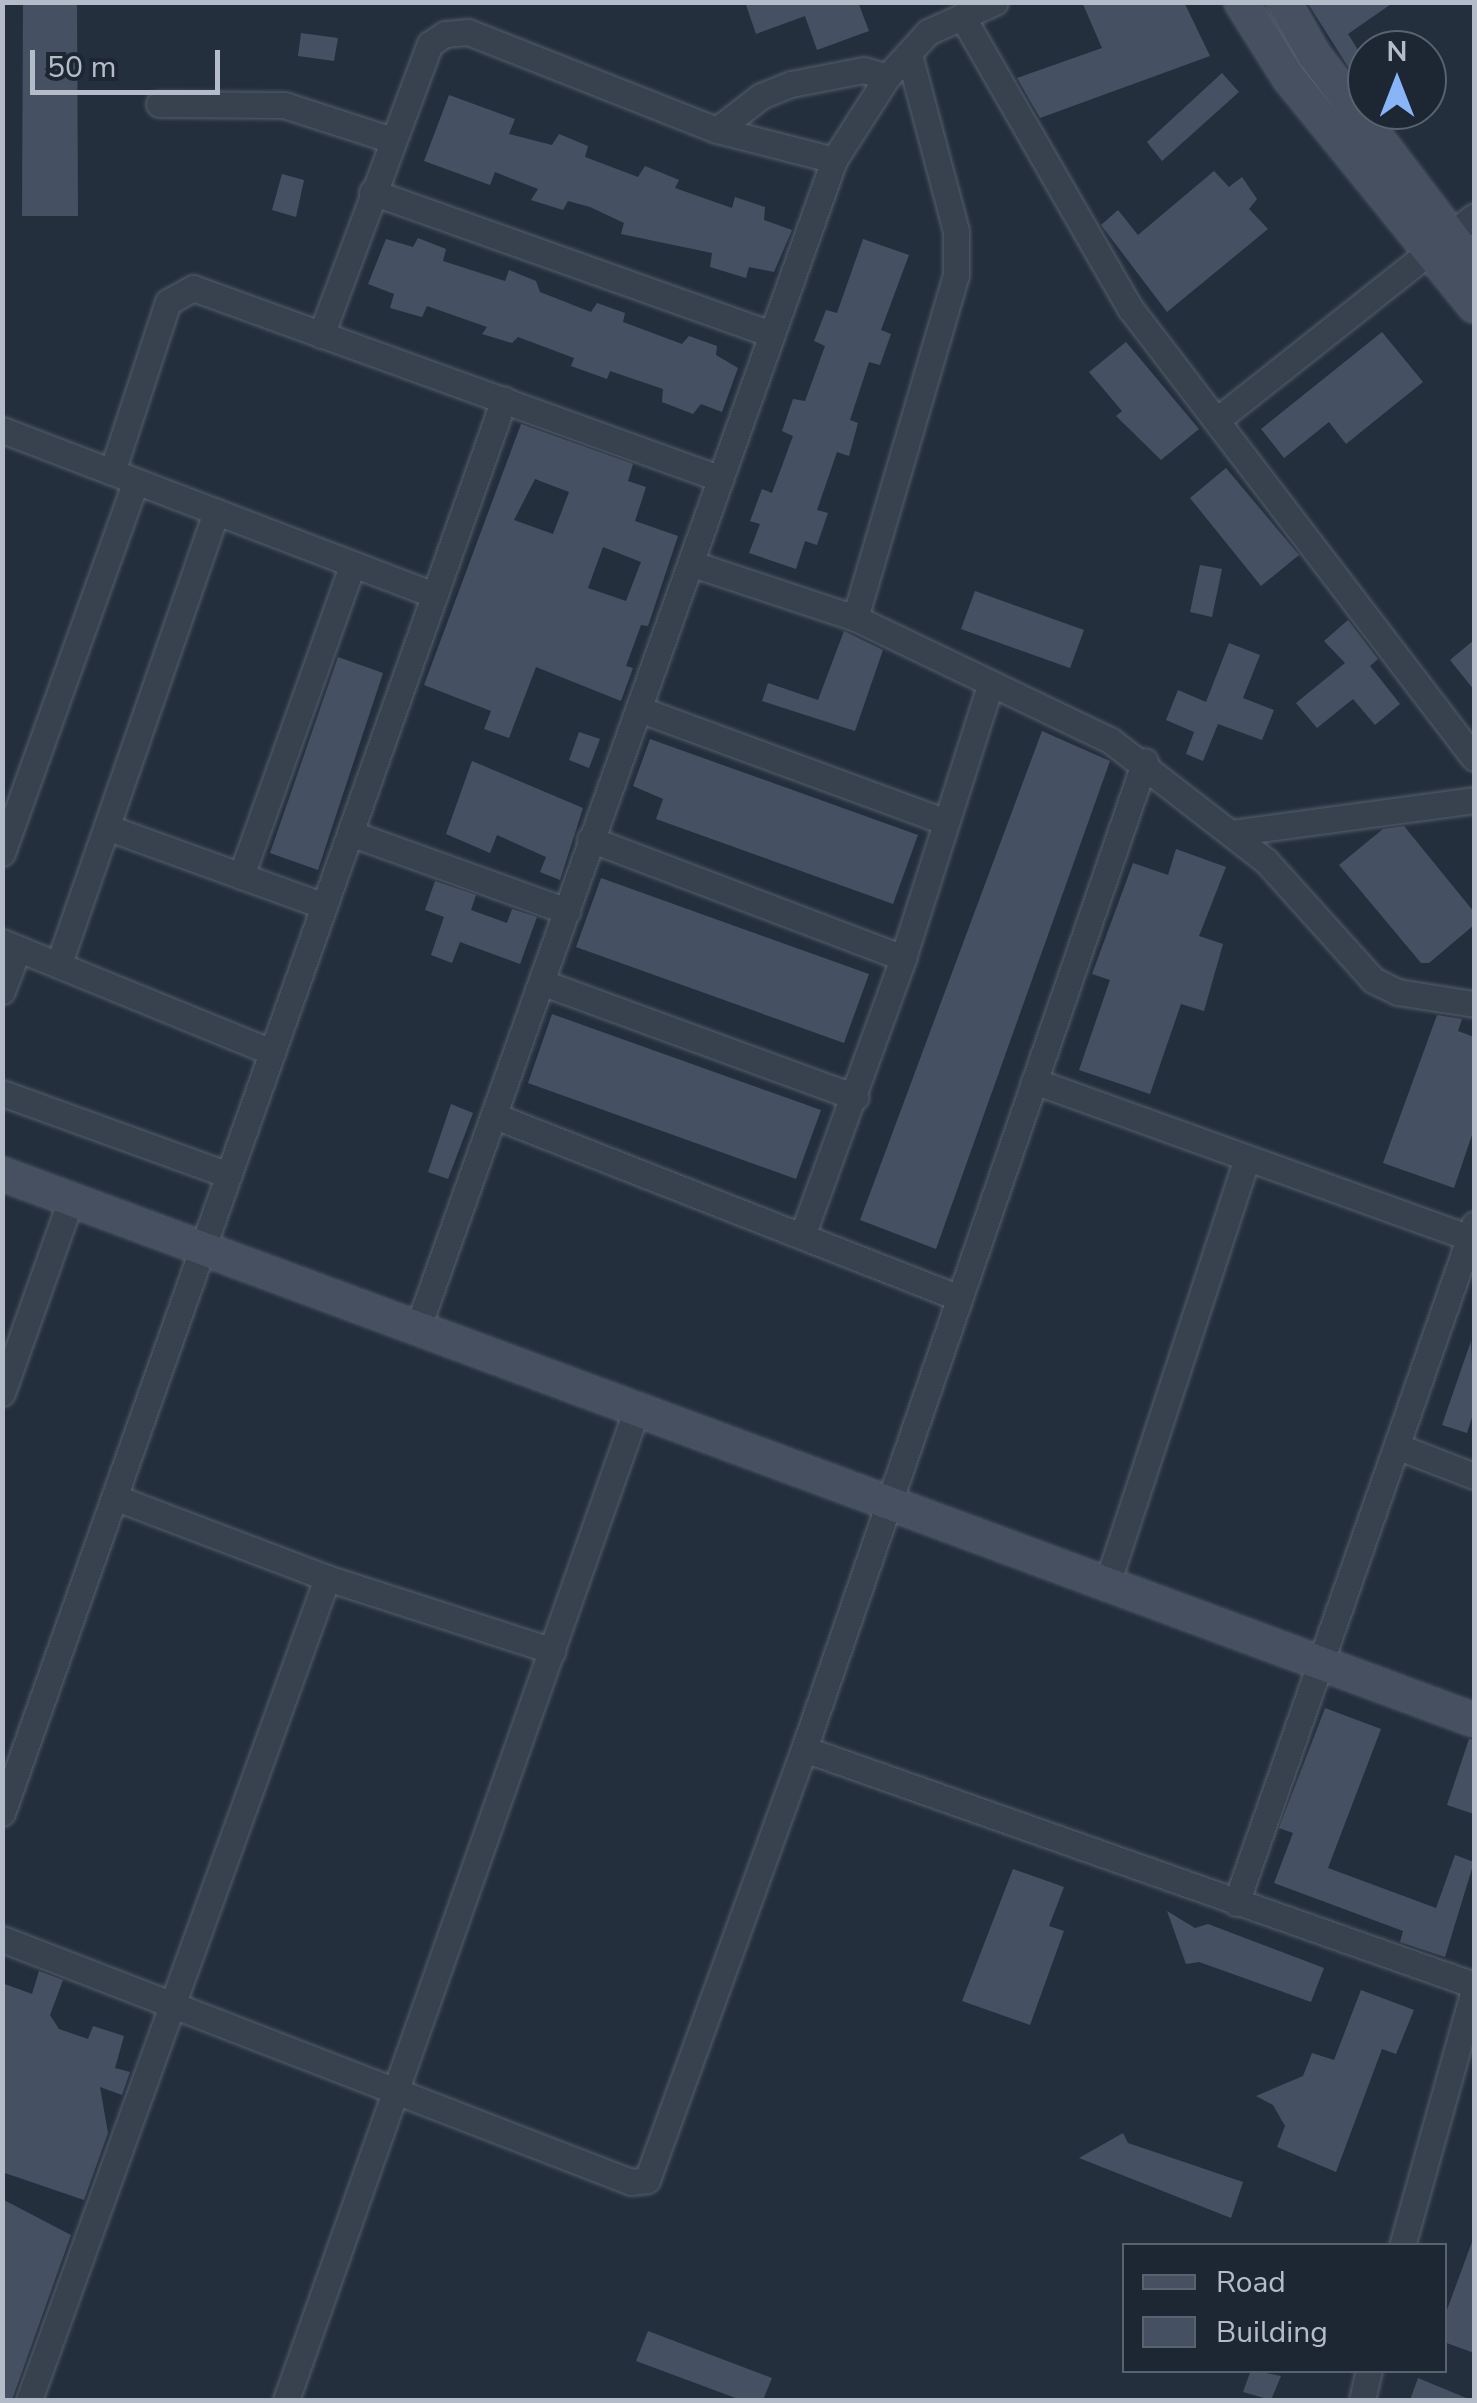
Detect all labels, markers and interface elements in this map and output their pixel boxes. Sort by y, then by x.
scale bar [35,30,225,92]
north arrow [1347,30,1447,130]
text: N [1387,33,1407,71]
text: 50 m [47,47,116,88]
legend [1122,2243,1447,2373]
text: Road [1216,2262,1286,2303]
text: Building [1216,2312,1328,2353]

